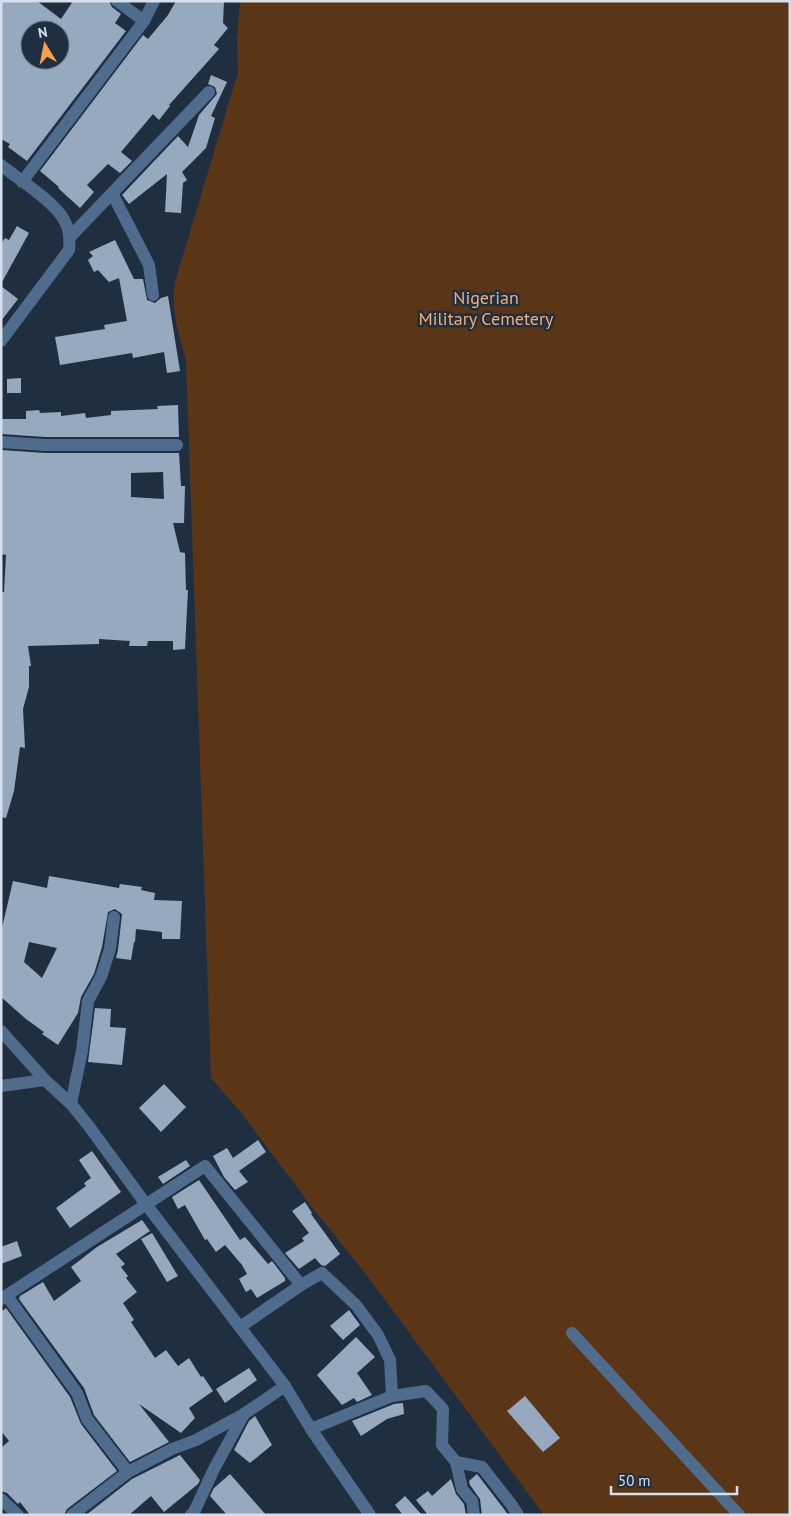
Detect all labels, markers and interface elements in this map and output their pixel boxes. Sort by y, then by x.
north arrow [20,20,70,70]
text: N [37,23,49,42]
park label: Nigerian Military Cemetery [419,286,554,330]
scale bar [611,1464,737,1496]
text: 50 m [618,1471,651,1490]

